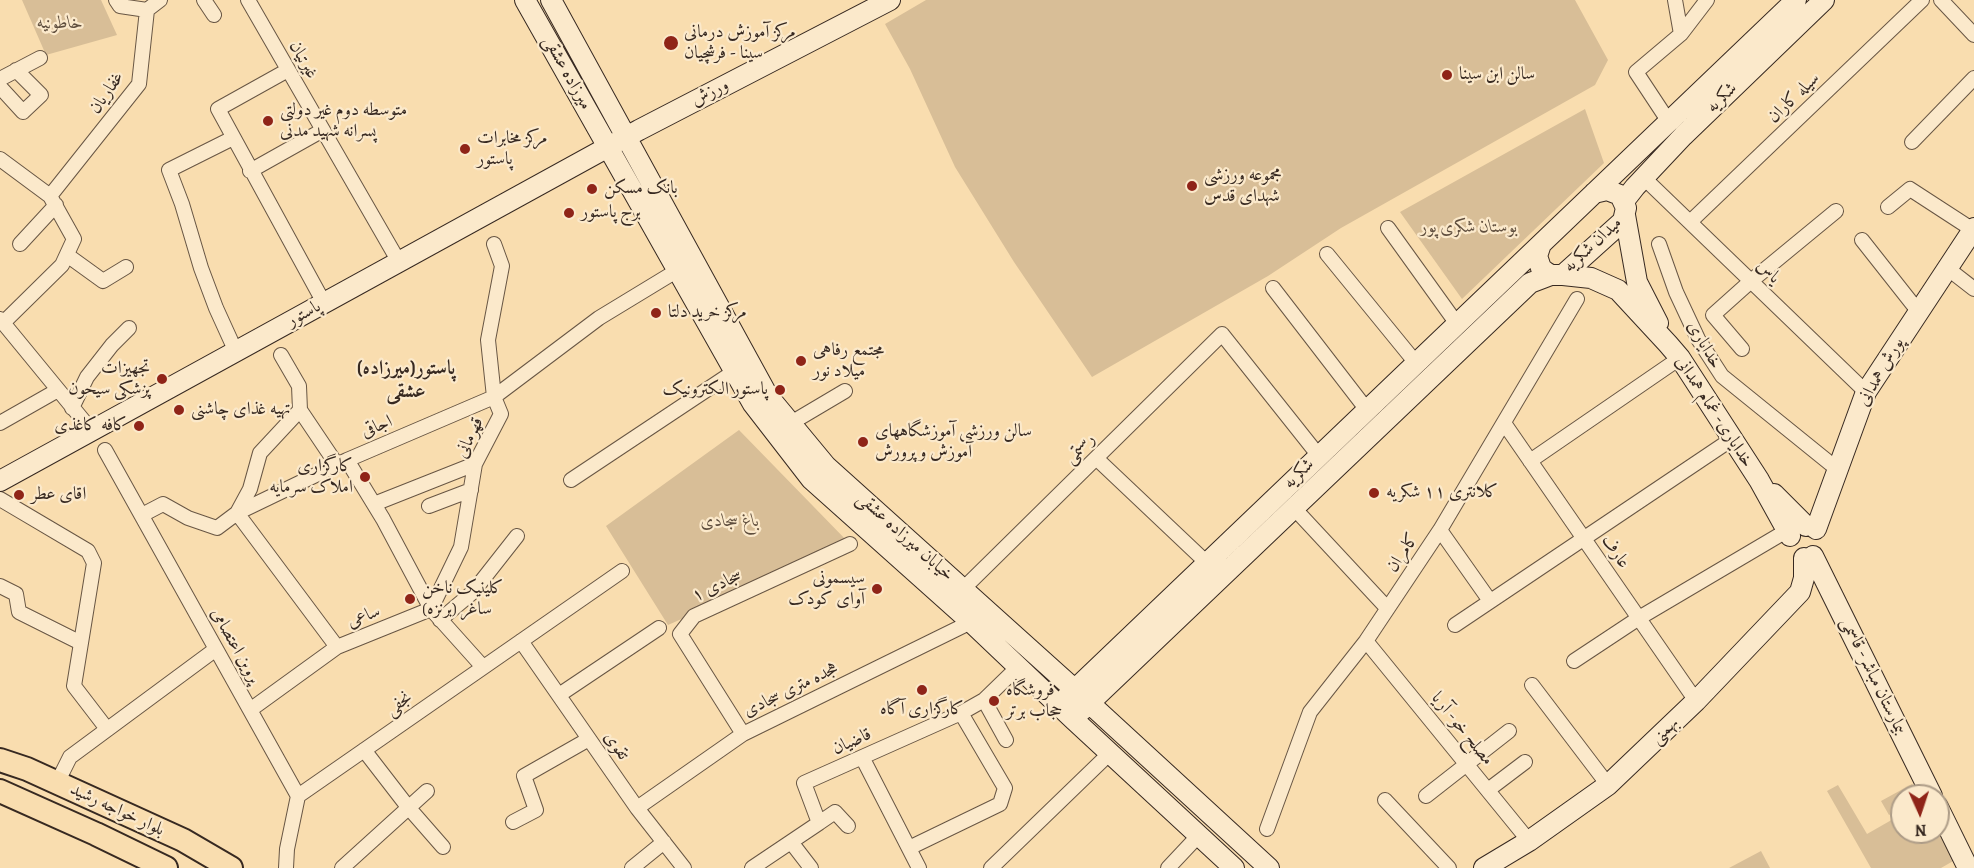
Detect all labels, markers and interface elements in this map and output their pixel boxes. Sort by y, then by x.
park label: خاطونیه [37,13,83,35]
place label: مرکز آموزش درمانی سینا - فرشچیان [684,22,796,64]
street label: میرزاده عشقی [538,32,596,114]
marker: مرکز آموزش درمانی سینا - فرشچیان [662,34,680,52]
street label: غیرتیان [284,37,322,83]
place label: سالن ابن سینا [1459,64,1535,86]
street label: غفاریان [85,68,129,118]
marker: سالن ابن سینا [1440,68,1454,82]
street label: سیله کاران [1763,68,1825,128]
street label: ورزش [688,74,732,112]
street label: شکریه [1702,78,1742,118]
place label: متوسطه دوم غیر دولتی پسرانه شهید مدنی [280,100,407,142]
marker: متوسطه دوم غیر دولتی پسرانه شهید مدنی [261,114,275,128]
place label: مرکز مخابرات پاستور [477,128,548,170]
marker: مرکز مخابرات پاستور [458,142,472,156]
place label: مجموعه ورزشی شهدای قدس [1204,165,1282,207]
place label: بانک مسکن [604,178,678,200]
marker: مجموعه ورزشی شهدای قدس [1185,179,1199,193]
marker: بانک مسکن [585,182,599,196]
place label: برج پاستور [581,202,641,224]
marker: برج پاستور [562,206,576,220]
street label: میدان شکریه [1559,212,1627,278]
park label: بوستان شکری پور [1420,217,1518,239]
street label: یاس [1751,255,1785,289]
street label: پاستور [283,296,325,332]
place label: مرکز خرید دلتا [668,302,747,324]
marker: مرکز خرید دلتا [649,306,663,320]
street label: خدایاری [1682,317,1726,373]
street label: پورش همدانی [1853,334,1909,410]
place label: مجتمع رفاهی میلاد نور [813,340,884,382]
street label: خدایاری- غمام همدانی [1670,352,1758,472]
marker: مجتمع رفاهی میلاد نور [794,354,808,368]
district label: (پاستور(میرزاده عشقی [357,357,455,404]
place label: تجهیزات پزشکی سیحون [68,358,150,400]
marker: تجهیزات پزشکی سیحون [155,372,169,386]
place label: پاستور الکترونیک [663,379,768,401]
marker: پاستور الکترونیک [773,383,787,397]
place label: تهیه غذای چاشنی [191,399,290,421]
marker: تهیه غذای چاشنی [172,403,186,417]
street label: اجاقی [358,411,396,443]
street label: قهرمانی [451,414,489,462]
place label: کافه کاغذی [54,415,127,437]
marker: کافه کاغذی [132,419,146,433]
place label: سالن ورزشی آموزشگاههای آموزش و پرورش [875,421,1032,464]
street label: رستمی [1060,429,1100,469]
marker: سالن ورزشی آموزشگاههای آموزش و پرورش [856,435,870,449]
street label: شکریه [1279,454,1319,494]
place label: کارگزاری املاک سرمایه [269,456,353,498]
marker: کارگزاری املاک سرمایه [358,470,372,484]
place label: کلانتری ۱۱ شکریه [1386,482,1498,504]
place label: اقای عطر [31,484,86,506]
marker: کلانتری ۱۱ شکریه [1367,486,1381,500]
marker: اقای عطر [12,488,26,502]
street label: خیابان میرزاده عشقی [852,488,958,586]
park label: باغ سجادی [701,511,759,533]
street label: کامران [1382,529,1424,577]
street label: عارف [1596,531,1634,573]
street label: سجادی ۱ [689,565,745,607]
place label: سیسمونی آوای کودک [788,568,865,610]
place label: کلینیک ناخن ساغر (برنزه) [422,578,504,620]
marker: سیسمونی آوای کودک [870,582,884,596]
marker: کلینیک ناخن ساغر (برنزه) [403,592,417,606]
street label: ساعی [344,601,384,633]
street label: پروین اعتصامی [205,604,265,688]
street label: بیمارستان مباشر- قاسمی [1835,614,1911,738]
street label: هجده متری سجادی [740,658,842,722]
place label: فروشگاه حجاب برتر [1006,680,1063,722]
marker: کارگزاری آگاه [915,683,929,697]
street label: نجفی [381,687,417,721]
street label: مصلح خو- آریا [1426,688,1498,770]
marker: فروشگاه حجاب برتر [987,694,1001,708]
place label: کارگزاری آگاه [880,699,964,721]
street label: بهمنی [1646,712,1684,750]
street label: قاضیان [829,724,875,760]
street label: تقوی [598,727,634,765]
street label: بلوار خواجه رشید [66,779,168,841]
north arrow [1890,784,1950,844]
text: N [1914,819,1927,841]

